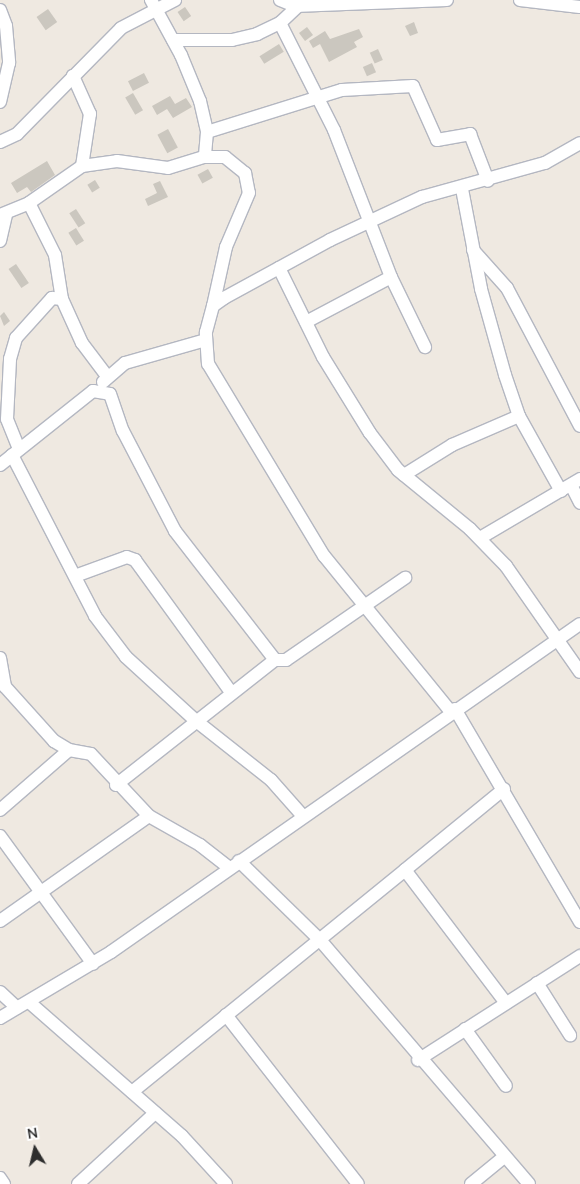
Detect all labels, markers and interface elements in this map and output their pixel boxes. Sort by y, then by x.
text: N [26,1123,39,1144]
north arrow [10,1124,60,1174]

